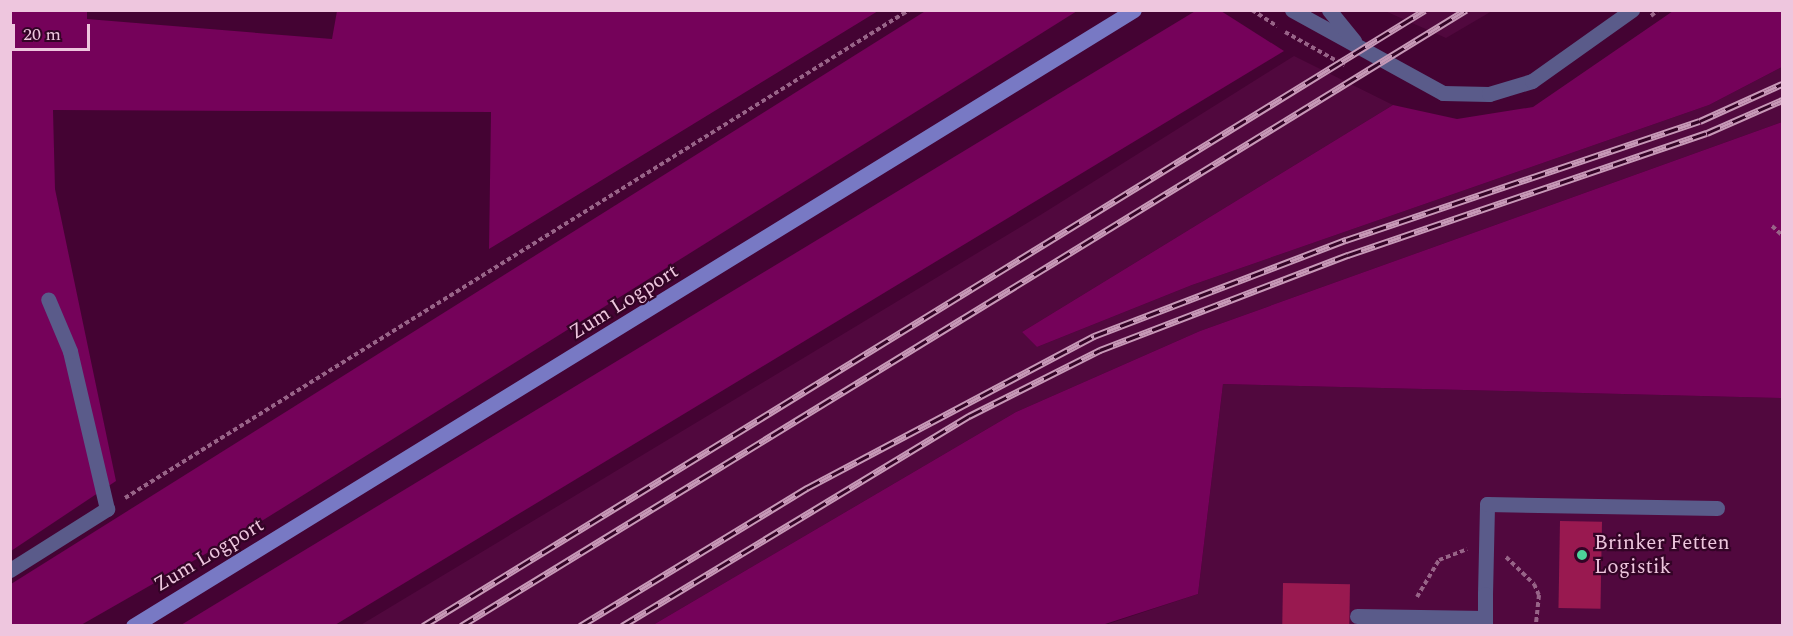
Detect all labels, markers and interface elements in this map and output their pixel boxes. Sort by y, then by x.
scale bar [15,12,93,50]
text: 20 m [23,21,61,48]
street label: Zum Logport [565,259,683,345]
street label: Zum Logport [150,512,268,598]
place label: Brinker Fetten Logistik [1594,530,1730,580]
marker: Brinker Fetten Logistik [1575,548,1589,562]

